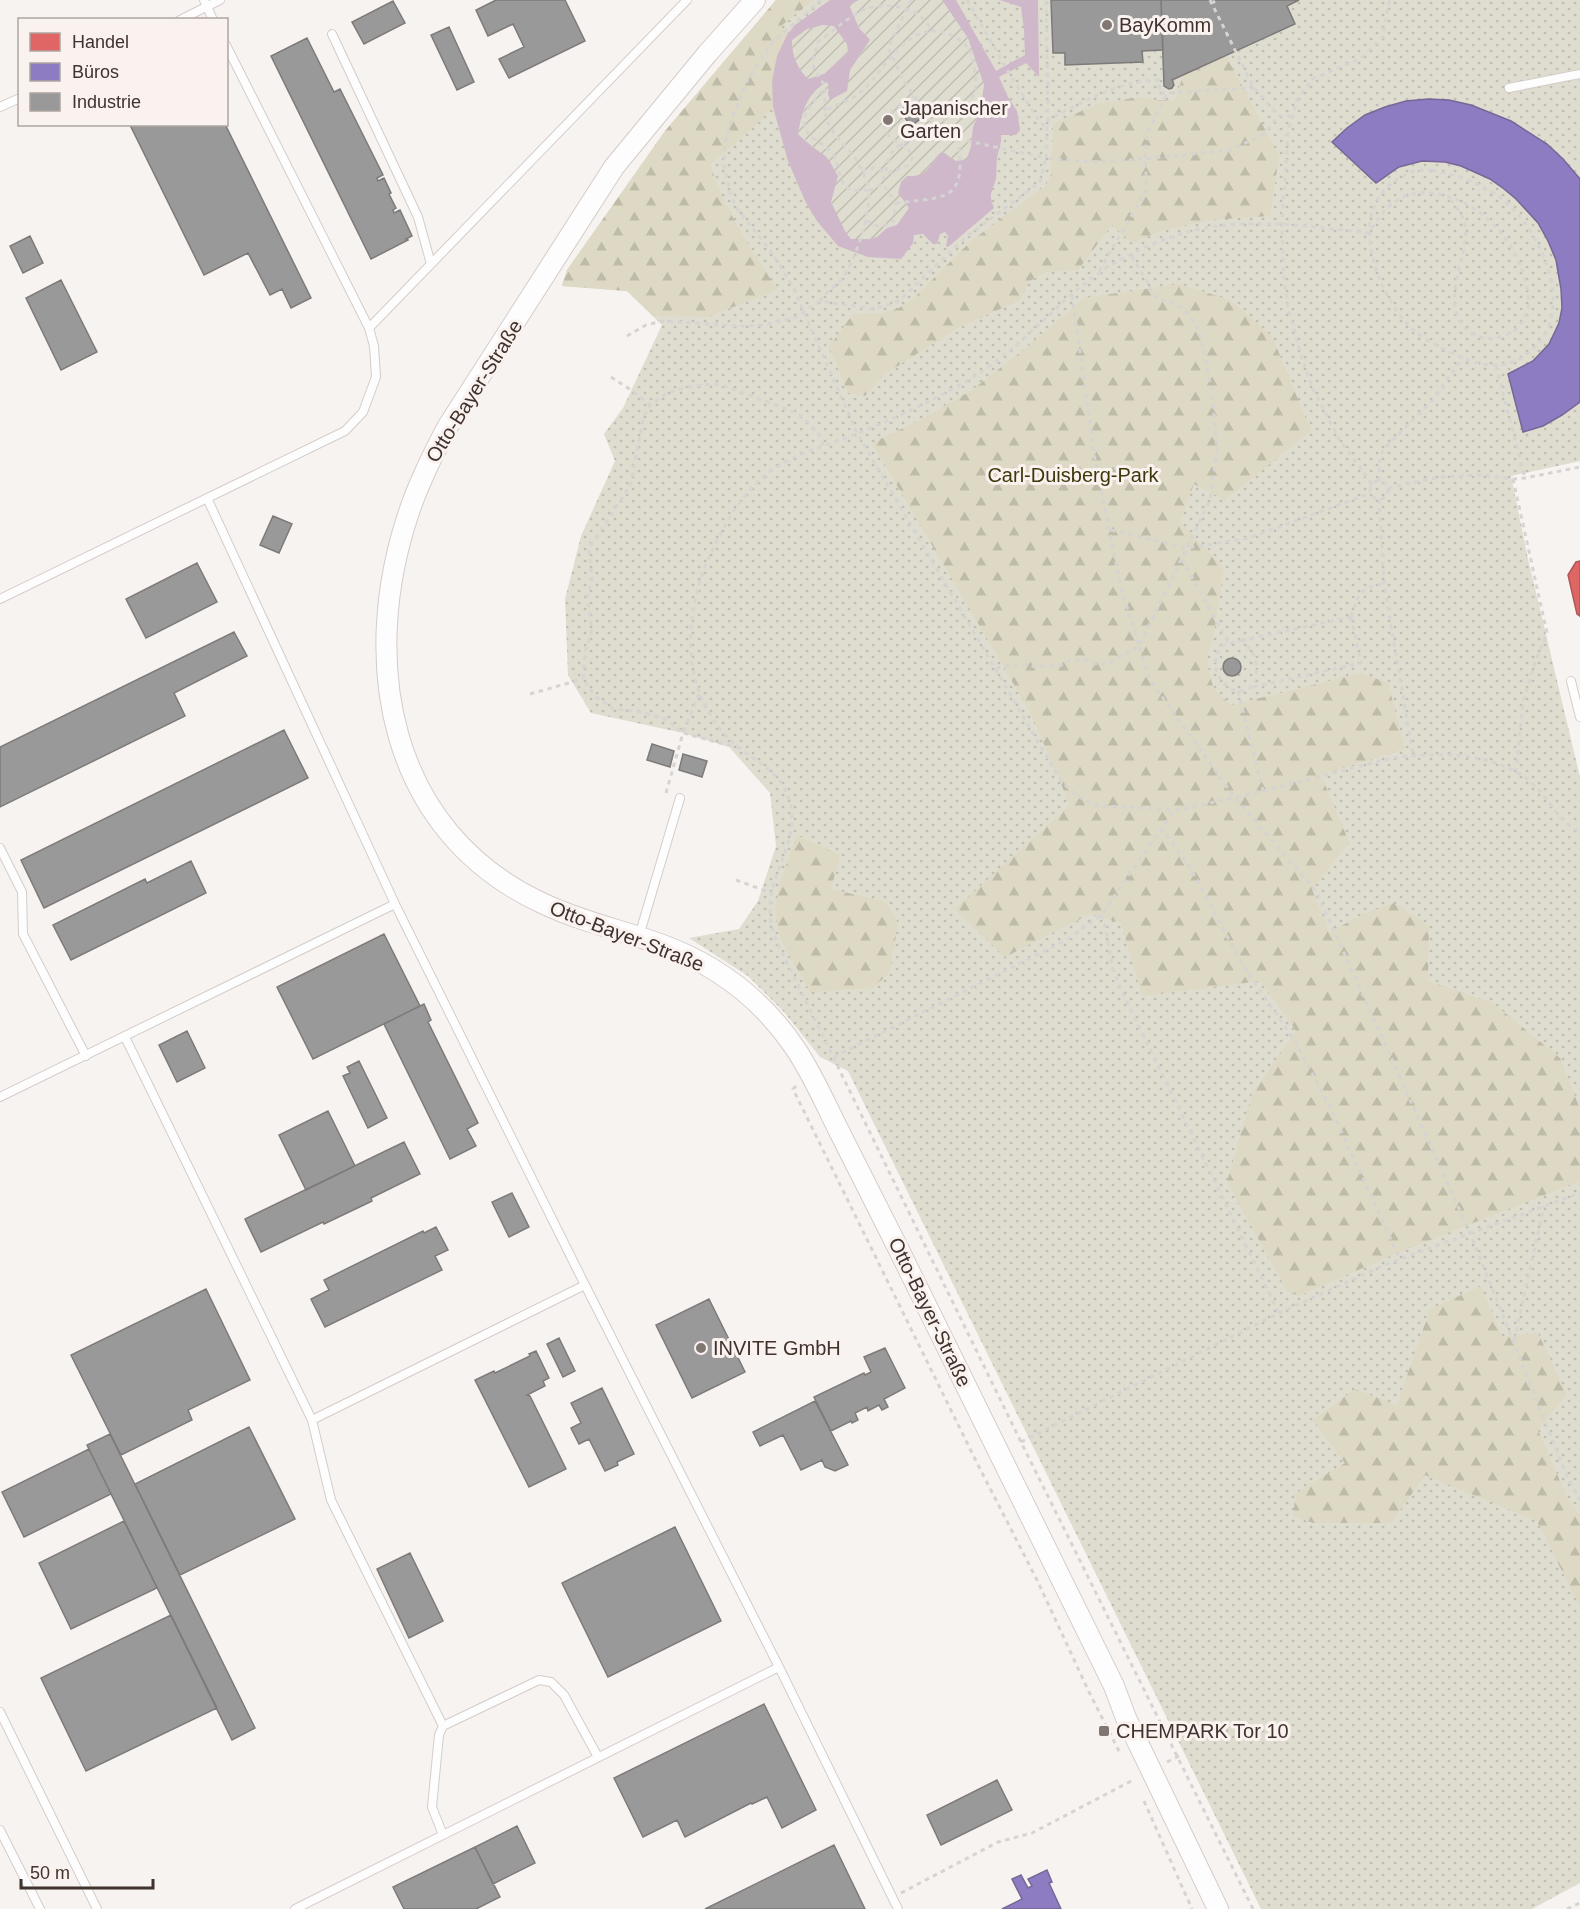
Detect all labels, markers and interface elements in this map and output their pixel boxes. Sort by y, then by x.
place label: BayKomm [1119,14,1211,36]
legend [18,18,228,126]
marker: BayKomm [1100,18,1114,32]
text: Handel [72,32,129,52]
text: Büros [72,62,119,82]
text: Industrie [72,92,141,112]
place label: Japanischer Garten [900,97,1008,142]
marker: Japanischer Garten [881,113,895,127]
street label: Otto-Bayer-Straße [421,316,527,466]
park label: Carl-Duisberg-Park [987,464,1160,486]
street label: Otto-Bayer-Straße [547,896,707,976]
street label: Otto-Bayer-Straße [884,1234,976,1390]
place label: INVITE GmbH [713,1337,841,1359]
marker: INVITE GmbH [694,1341,708,1355]
place label: CHEMPARK Tor 10 [1116,1720,1289,1742]
marker: CHEMPARK Tor 10 [1097,1724,1111,1738]
scale bar [21,1852,153,1890]
text: 50 m [30,1863,70,1883]

